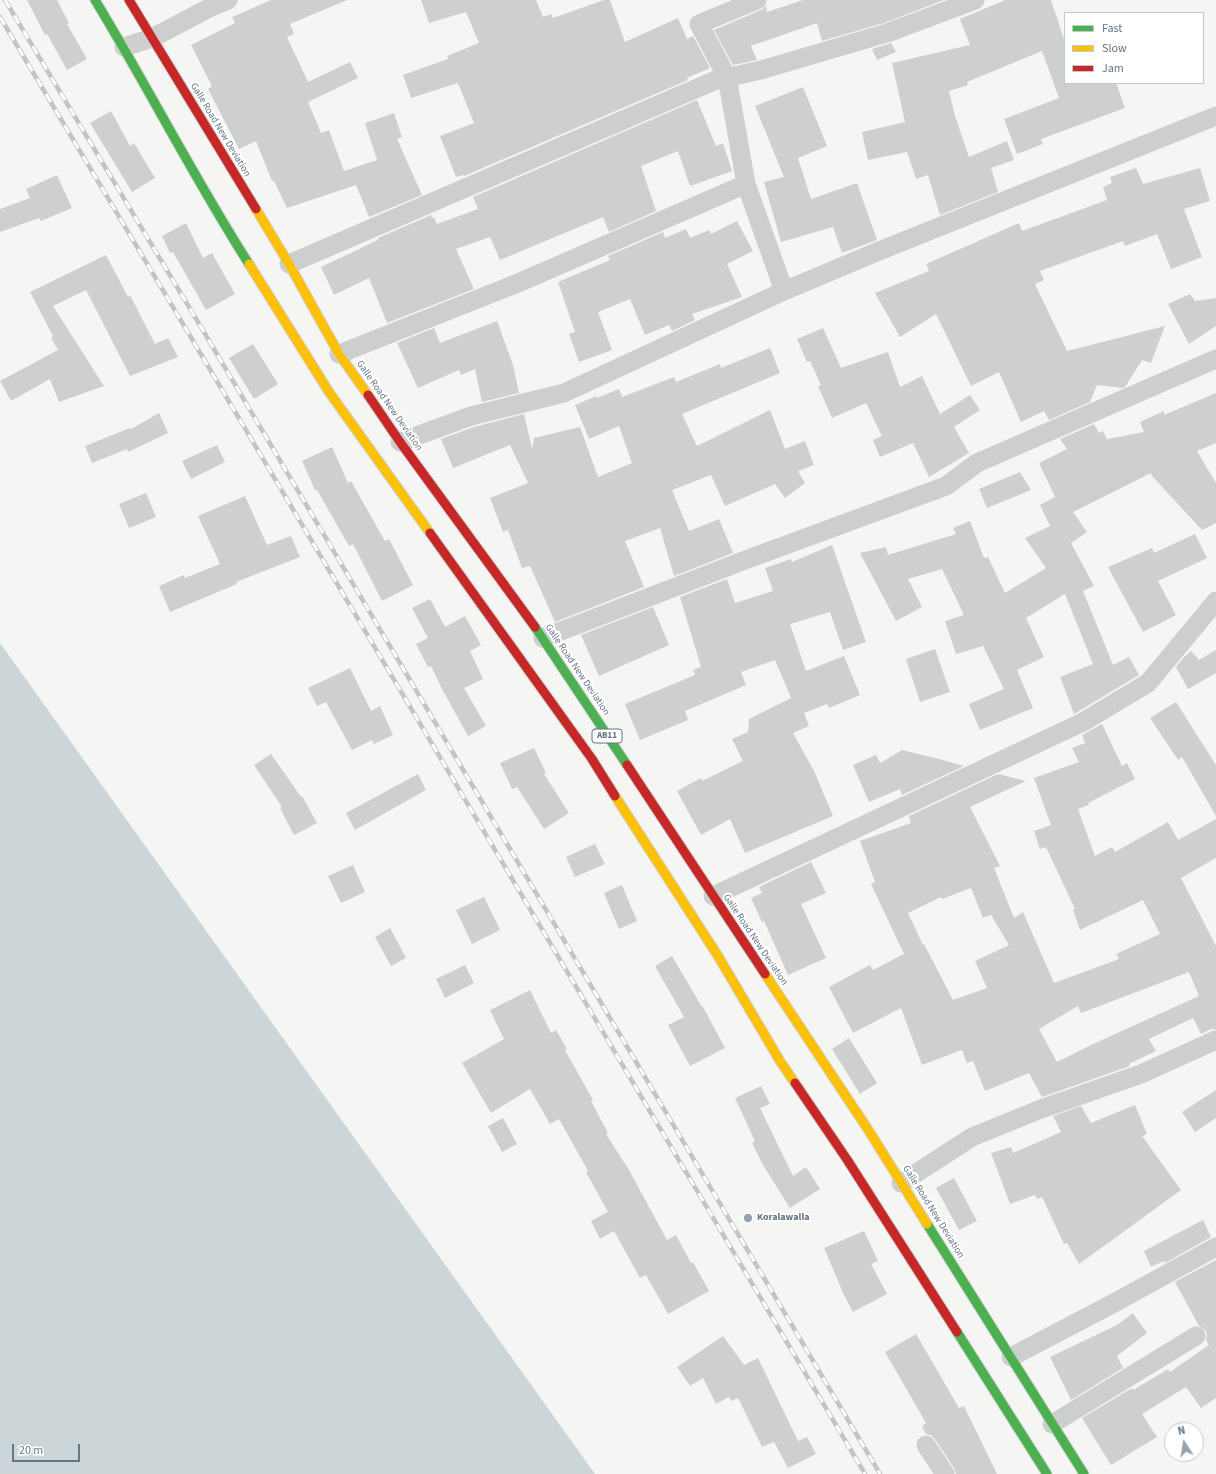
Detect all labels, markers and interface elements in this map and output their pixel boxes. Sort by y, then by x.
legend [1064,12,1204,84]
text: Fast [1102,20,1122,37]
text: Slow [1102,40,1127,57]
text: Jam [1102,60,1124,77]
street label: Galle Road New Deviation [187,81,253,179]
street label: Galle Road New Deviation [353,359,425,453]
street label: Galle Road New Deviation [542,622,612,718]
road number: AB11 [592,729,622,743]
street label: Galle Road New Deviation [720,892,790,988]
street label: Galle Road New Deviation [899,1163,967,1261]
marker: Koralawalla [742,1212,754,1224]
place label: Koralawalla [757,1212,810,1224]
north arrow [1164,1422,1204,1462]
text: N [1176,1423,1187,1439]
scale bar [14,1436,82,1462]
text: 20 m [19,1442,43,1459]

